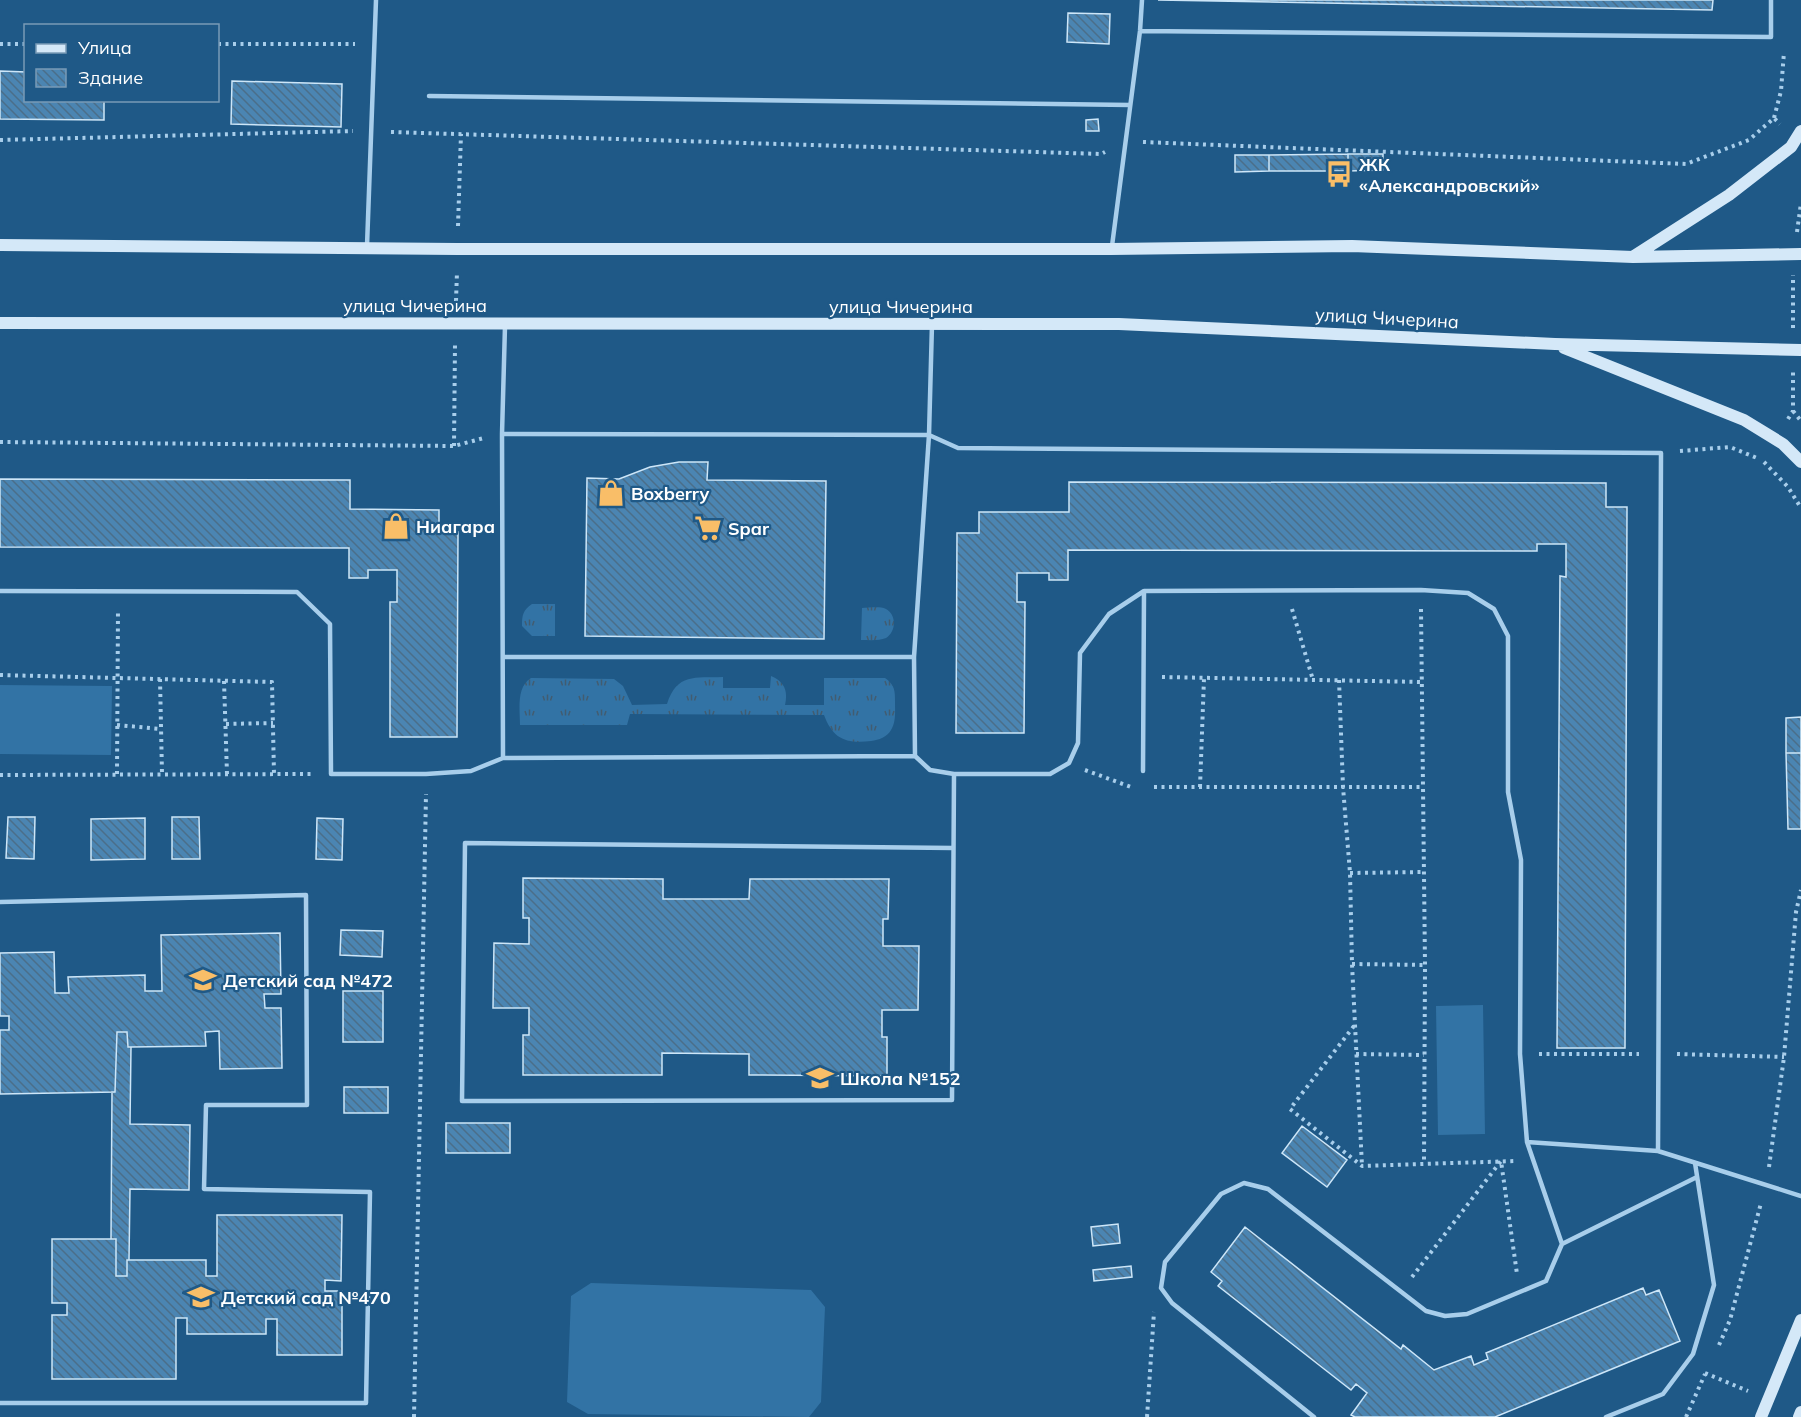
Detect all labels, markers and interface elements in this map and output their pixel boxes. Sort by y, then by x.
legend [24,24,219,102]
text: Улица [77,36,132,59]
text: Здание [78,66,143,89]
place label: ЖК «Александровский» [1359,153,1539,197]
bus stop icon: ЖК «Александровский» [1324,159,1354,189]
street label: улица Чичерина [343,294,487,317]
street label: улица Чичерина [829,295,973,318]
street label: улица Чичерина [1315,303,1459,333]
shop icon: Boxberry [596,478,626,508]
place label: Boxberry [631,482,709,505]
shop icon: Ниагара [381,511,411,541]
supermarket icon: Spar [693,513,723,543]
place label: Ниагара [416,515,495,538]
place label: Spar [728,517,770,540]
school or university icon: Детский сад №472 [188,965,218,995]
place label: Детский сад №472 [223,969,393,992]
school or university icon: Школа №152 [805,1063,835,1093]
place label: Школа №152 [840,1067,961,1090]
school or university icon: Детский сад №470 [186,1282,216,1312]
place label: Детский сад №470 [221,1286,391,1309]

